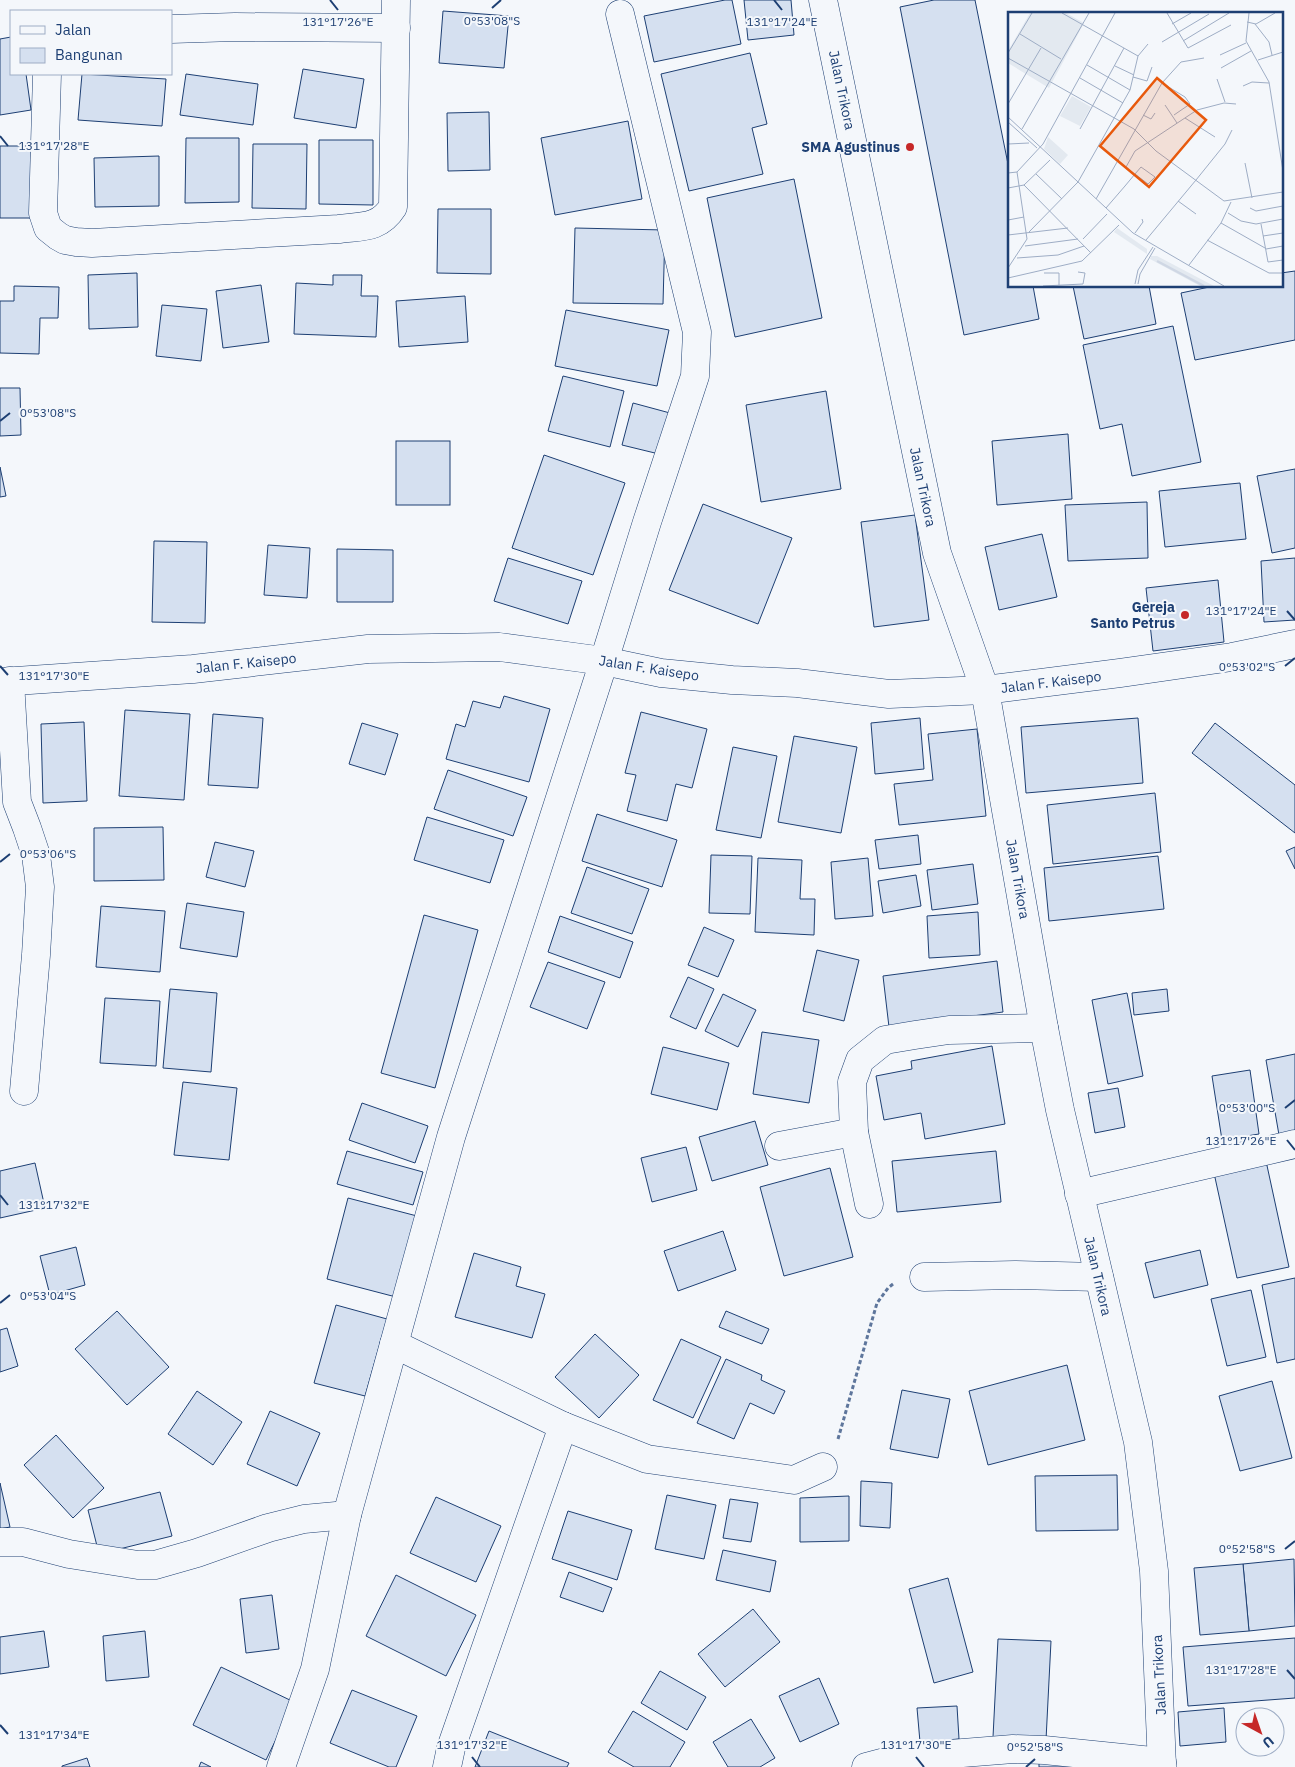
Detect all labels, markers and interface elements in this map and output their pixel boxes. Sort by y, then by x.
legend [10,10,172,75]
inset map [1008,12,1282,288]
text: 0°53'08"S [464,13,520,28]
text: 131°17'26"E [303,14,373,29]
text: 131°17'24"E [747,14,817,29]
text: Jalan [55,20,91,39]
text: Bangunan [55,45,123,64]
street label: Jalan Trikora [825,49,859,132]
text: 131°17'28"E [19,138,89,153]
place label: SMA Agustinus [801,138,900,156]
marker: SMA Agustinus [904,141,916,153]
text: 0°53'08"S [20,405,76,420]
street label: Jalan Trikora [906,446,940,529]
place label: Gereja Santo Petrus [1090,598,1175,632]
text: 131°17'24"E [1206,603,1276,618]
marker: Gereja Santo Petrus [1179,609,1191,621]
street label: Jalan F. Kaisepo [195,649,297,677]
street label: Jalan F. Kaisepo [598,651,700,685]
text: 0°53'02"S [1219,659,1275,674]
street label: Jalan F. Kaisepo [1000,667,1102,697]
text: 131°17'30"E [19,668,89,683]
street label: Jalan Trikora [1002,838,1034,921]
text: 0°53'06"S [20,846,76,861]
text: 0°53'00"S [1219,1100,1275,1115]
text: 131°17'26"E [1206,1133,1276,1148]
text: 131°17'32"E [19,1197,89,1212]
street label: Jalan Trikora [1080,1235,1116,1318]
text: 0°53'04"S [20,1288,76,1303]
text: 0°52'58"S [1219,1541,1275,1556]
street label: Jalan Trikora [1148,1634,1170,1716]
text: 131°17'28"E [1206,1662,1276,1677]
north arrow [1235,1707,1285,1757]
text: 131°17'34"E [19,1727,89,1742]
text: U [1259,1732,1278,1752]
text: 131°17'32"E [437,1737,507,1752]
text: 131°17'30"E [881,1737,951,1752]
text: 0°52'58"S [1007,1739,1063,1754]

